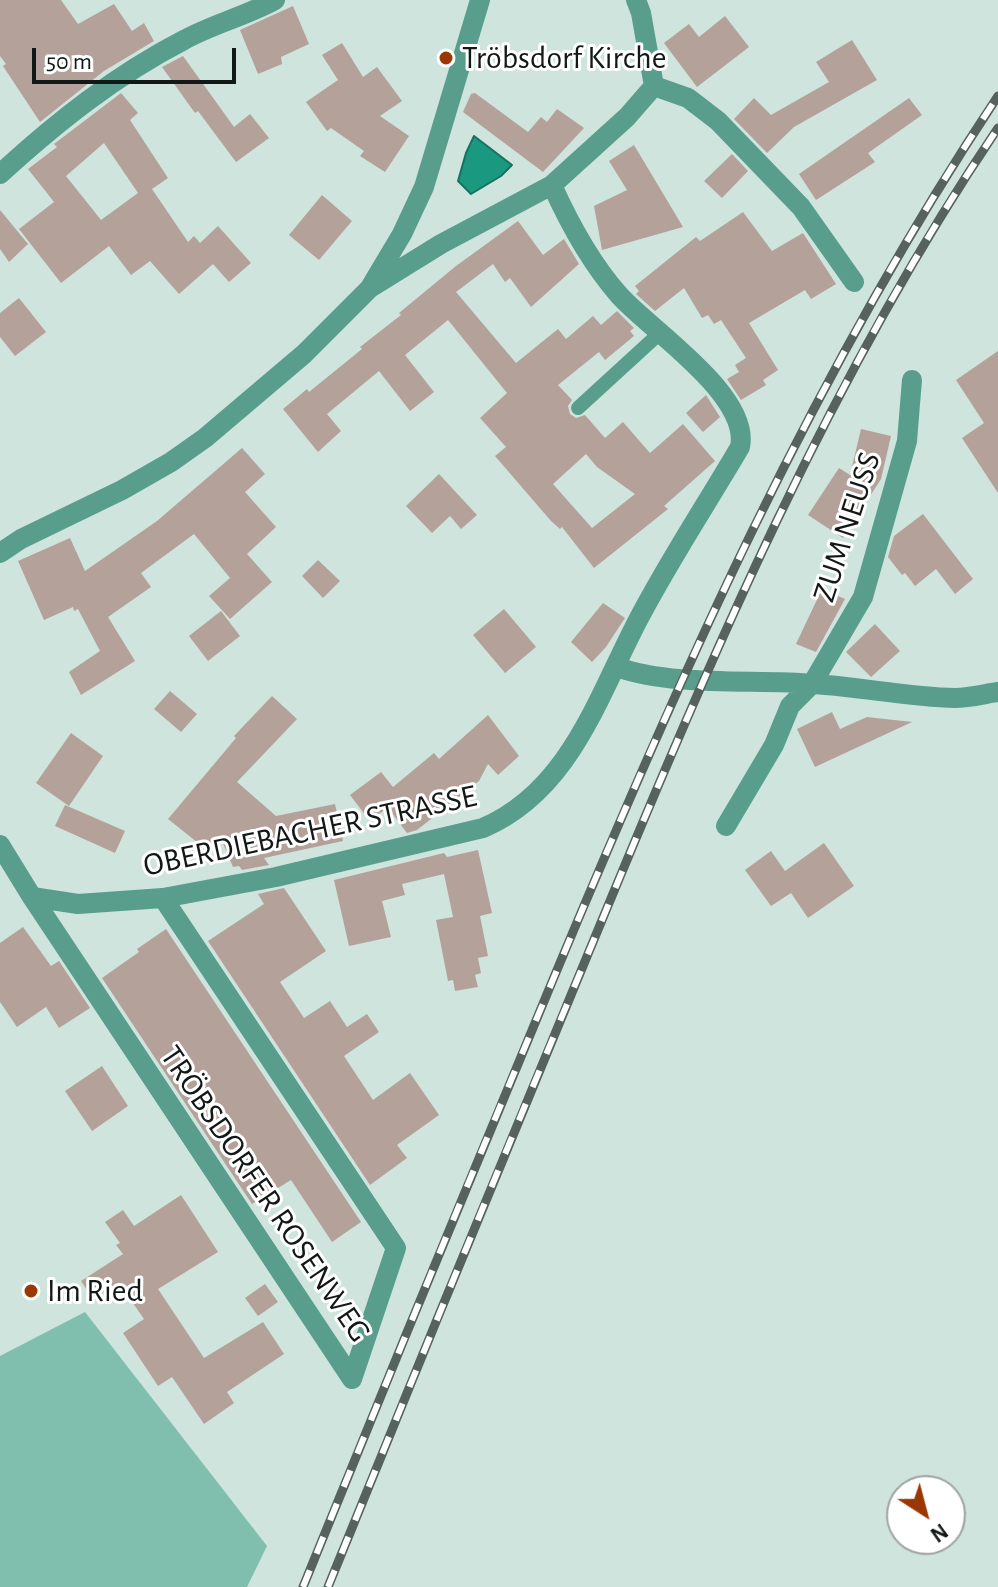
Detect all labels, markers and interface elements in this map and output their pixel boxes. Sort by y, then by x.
scale bar [36,32,240,82]
place label: Tröbsdorf Kirche [462,39,666,77]
marker: Tröbsdorf Kirche [437,49,455,67]
text: 50 m [46,50,92,74]
street label: ZUM NEUSS [805,447,889,607]
street label: OBERDIEBACHER STRASSE [140,777,480,885]
street label: TRÖBSDORFER ROSENWEG [151,1039,379,1349]
place label: Im Ried [47,1272,143,1310]
marker: Im Ried [22,1282,40,1300]
north arrow [886,1475,966,1555]
text: N [926,1519,952,1546]

